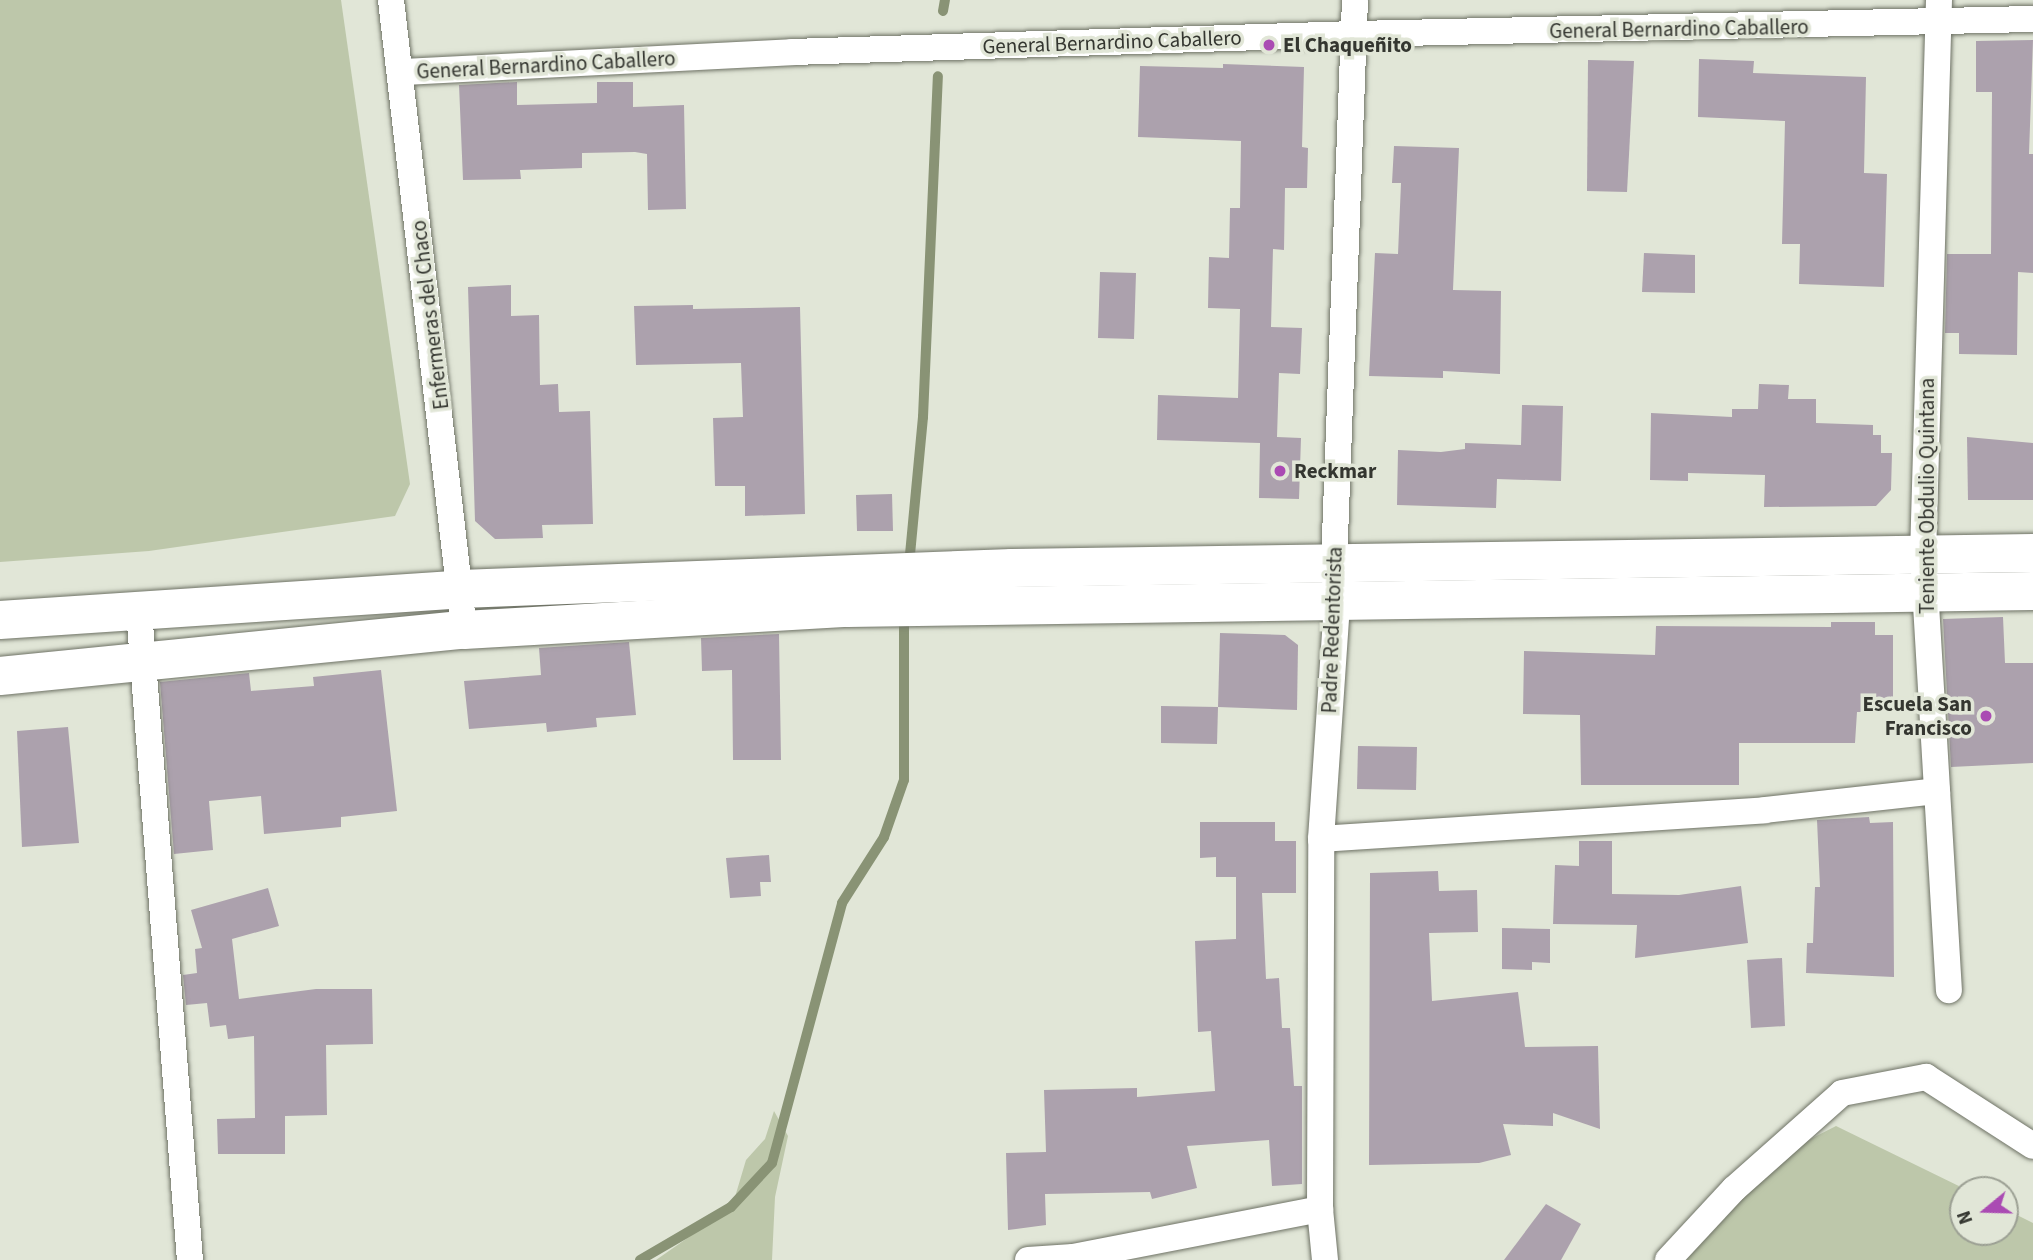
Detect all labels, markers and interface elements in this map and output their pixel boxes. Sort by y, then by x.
street label: General Bernardino Caballero [1549,14,1809,44]
street label: General Bernardino Caballero [982,25,1242,59]
place label: El Chaqueñito [1283,32,1412,58]
marker: El Chaqueñito [1261,37,1277,53]
street label: General Bernardino Caballero [416,46,676,84]
street label: Enfermeras del Chaco [406,219,454,411]
street label: Teniente Obdulio Quintana [1914,378,1940,614]
place label: Reckmar [1294,458,1376,484]
marker: Reckmar [1272,463,1288,479]
street label: Padre Redentorista [1316,546,1348,714]
place label: Escuela San Francisco [1863,691,1972,741]
marker: Escuela San Francisco [1978,708,1994,724]
north arrow [1949,1176,2019,1246]
text: N [1951,1207,1980,1228]

